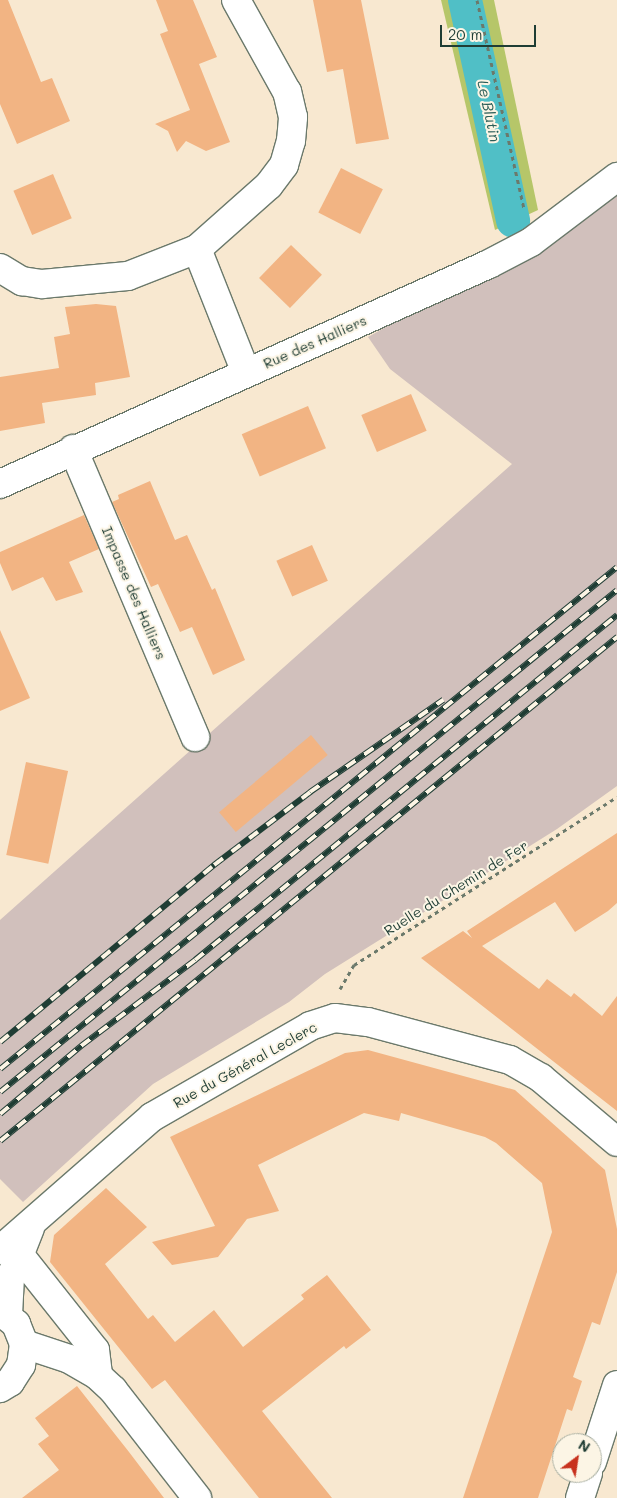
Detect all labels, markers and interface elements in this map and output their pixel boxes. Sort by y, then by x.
scale bar [442,15,538,47]
text: 20 m [448,24,482,44]
water label: Le Blutin [474,78,504,144]
street label: Rue des Halliers [261,312,369,372]
street label: Impasse des Halliers [98,524,170,662]
street label: Ruelle du Chemin de Fer [381,837,531,939]
street label: Rue du Général Leclerc [170,1018,320,1112]
north arrow [552,1433,602,1483]
text: N [575,1435,594,1456]

